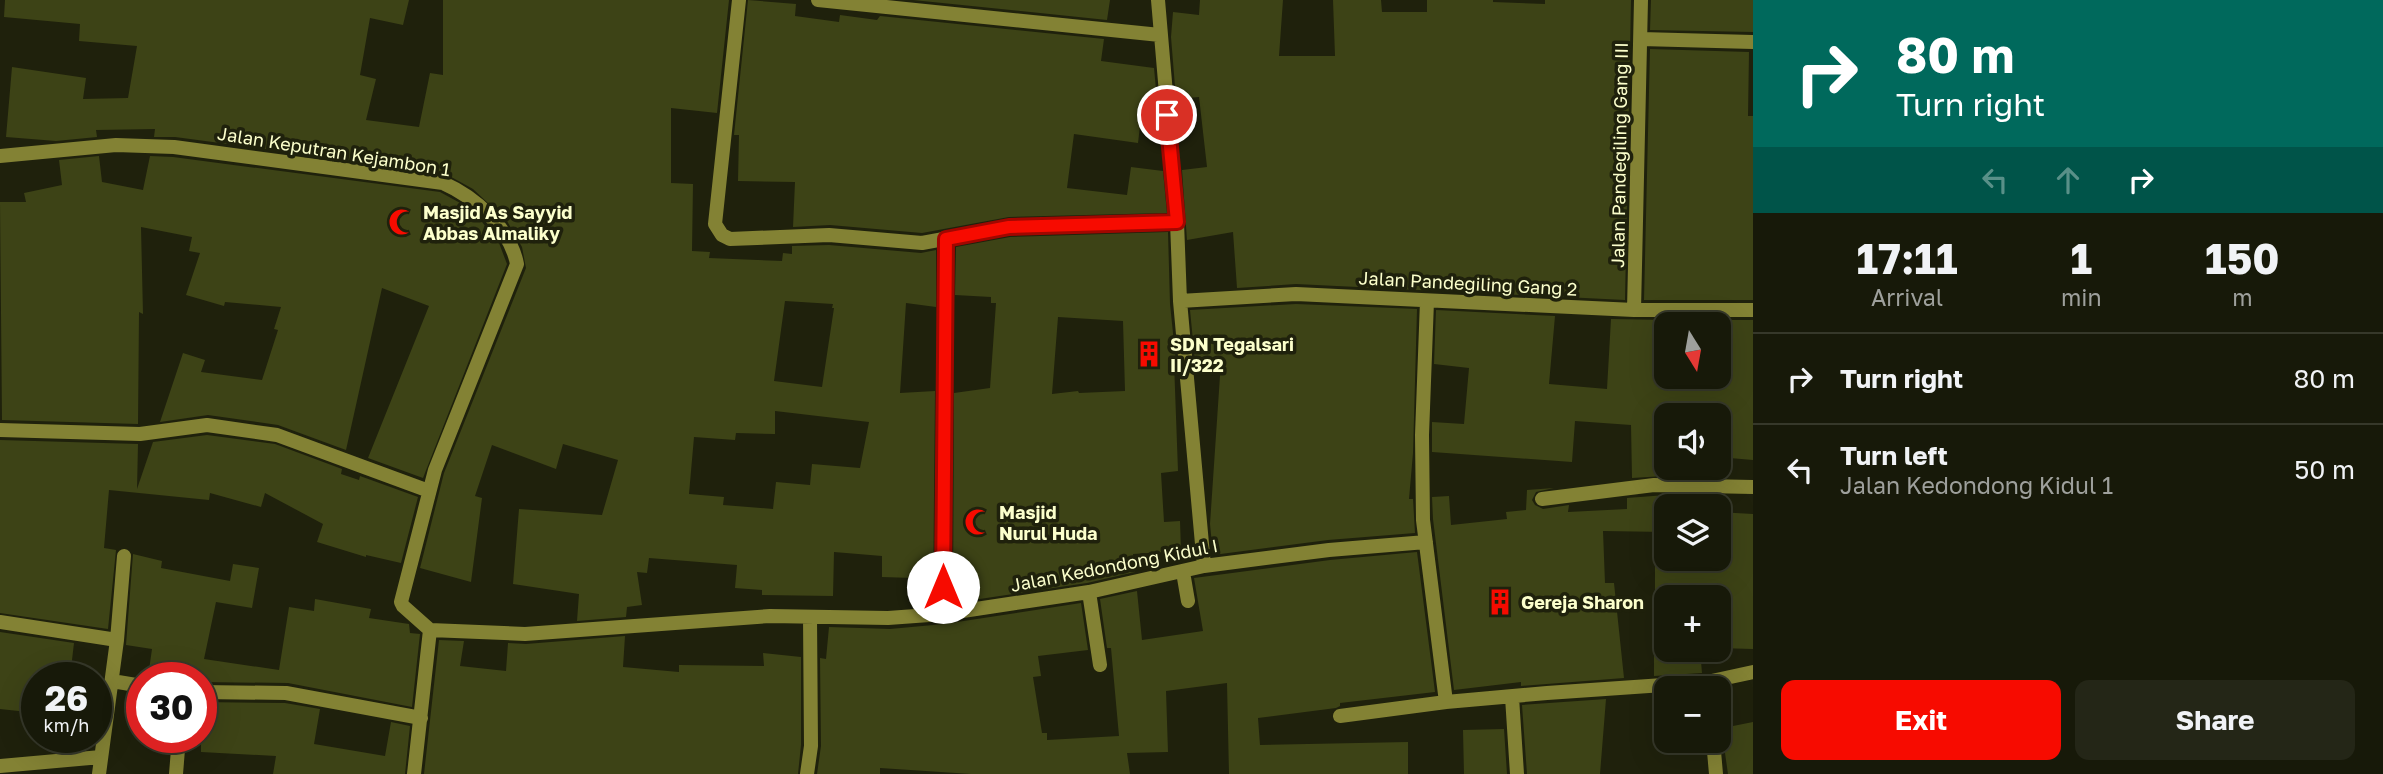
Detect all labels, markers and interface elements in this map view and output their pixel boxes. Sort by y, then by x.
text: 80 m [1896,25,2014,84]
icon: right [1781,28,1872,119]
street label: Jalan Pandegiling Gang III [1606,42,1632,268]
pin [1137,85,1197,145]
text: Turn right [1896,85,2045,123]
icon: arrive [1148,96,1186,134]
street label: Jalan Keputran Kejambon 1 [216,122,452,180]
icon: left [1976,161,2014,199]
icon: ahead [2049,161,2087,199]
icon: right [2122,161,2160,199]
place label: Masjid As Sayyid Abbas Almaliky [423,201,572,244]
mosque icon: Masjid As Sayyid Abbas Almaliky [387,207,417,237]
text: 17:11 [1856,233,1958,283]
text: 1 [2071,233,2092,283]
text: 150 [2205,233,2280,283]
street label: Jalan Pandegiling Gang 2 [1358,266,1578,300]
text: Arrival [1871,283,1943,311]
text: min [2061,283,2102,311]
text: m [2232,283,2252,311]
north arrow [1654,312,1731,388]
map controls [1654,312,1731,753]
place label: SDN Tegalsari II/322 [1170,333,1294,376]
building icon: SDN Tegalsari II/322 [1134,339,1164,369]
icon: right [1781,360,1819,398]
text: Turn right [1840,363,1963,394]
text: 80 m [2294,363,2355,394]
button: sound [1654,403,1731,480]
text: Turn left [1840,440,1948,471]
icon: left [1781,451,1819,489]
text: 50 m [2294,454,2355,485]
text: Jalan Kedondong Kidul 1 [1840,471,2113,499]
button: layers [1654,494,1731,571]
place label: Masjid Nurul Huda [999,501,1098,544]
mosque icon: Masjid Nurul Huda [963,507,993,537]
street label: Jalan Kedondong Kidul I [1008,534,1220,596]
position arrow [906,550,980,624]
button: + [1654,585,1731,662]
building icon: Gereja Sharon [1485,587,1515,617]
place label: Gereja Sharon [1521,591,1644,613]
speed limit sign: 30 [126,662,217,753]
button: − [1654,676,1731,753]
text: 26 [45,677,88,719]
button: Exit [1781,680,2061,760]
button: Share [2075,680,2355,760]
text: km/h [44,714,89,736]

